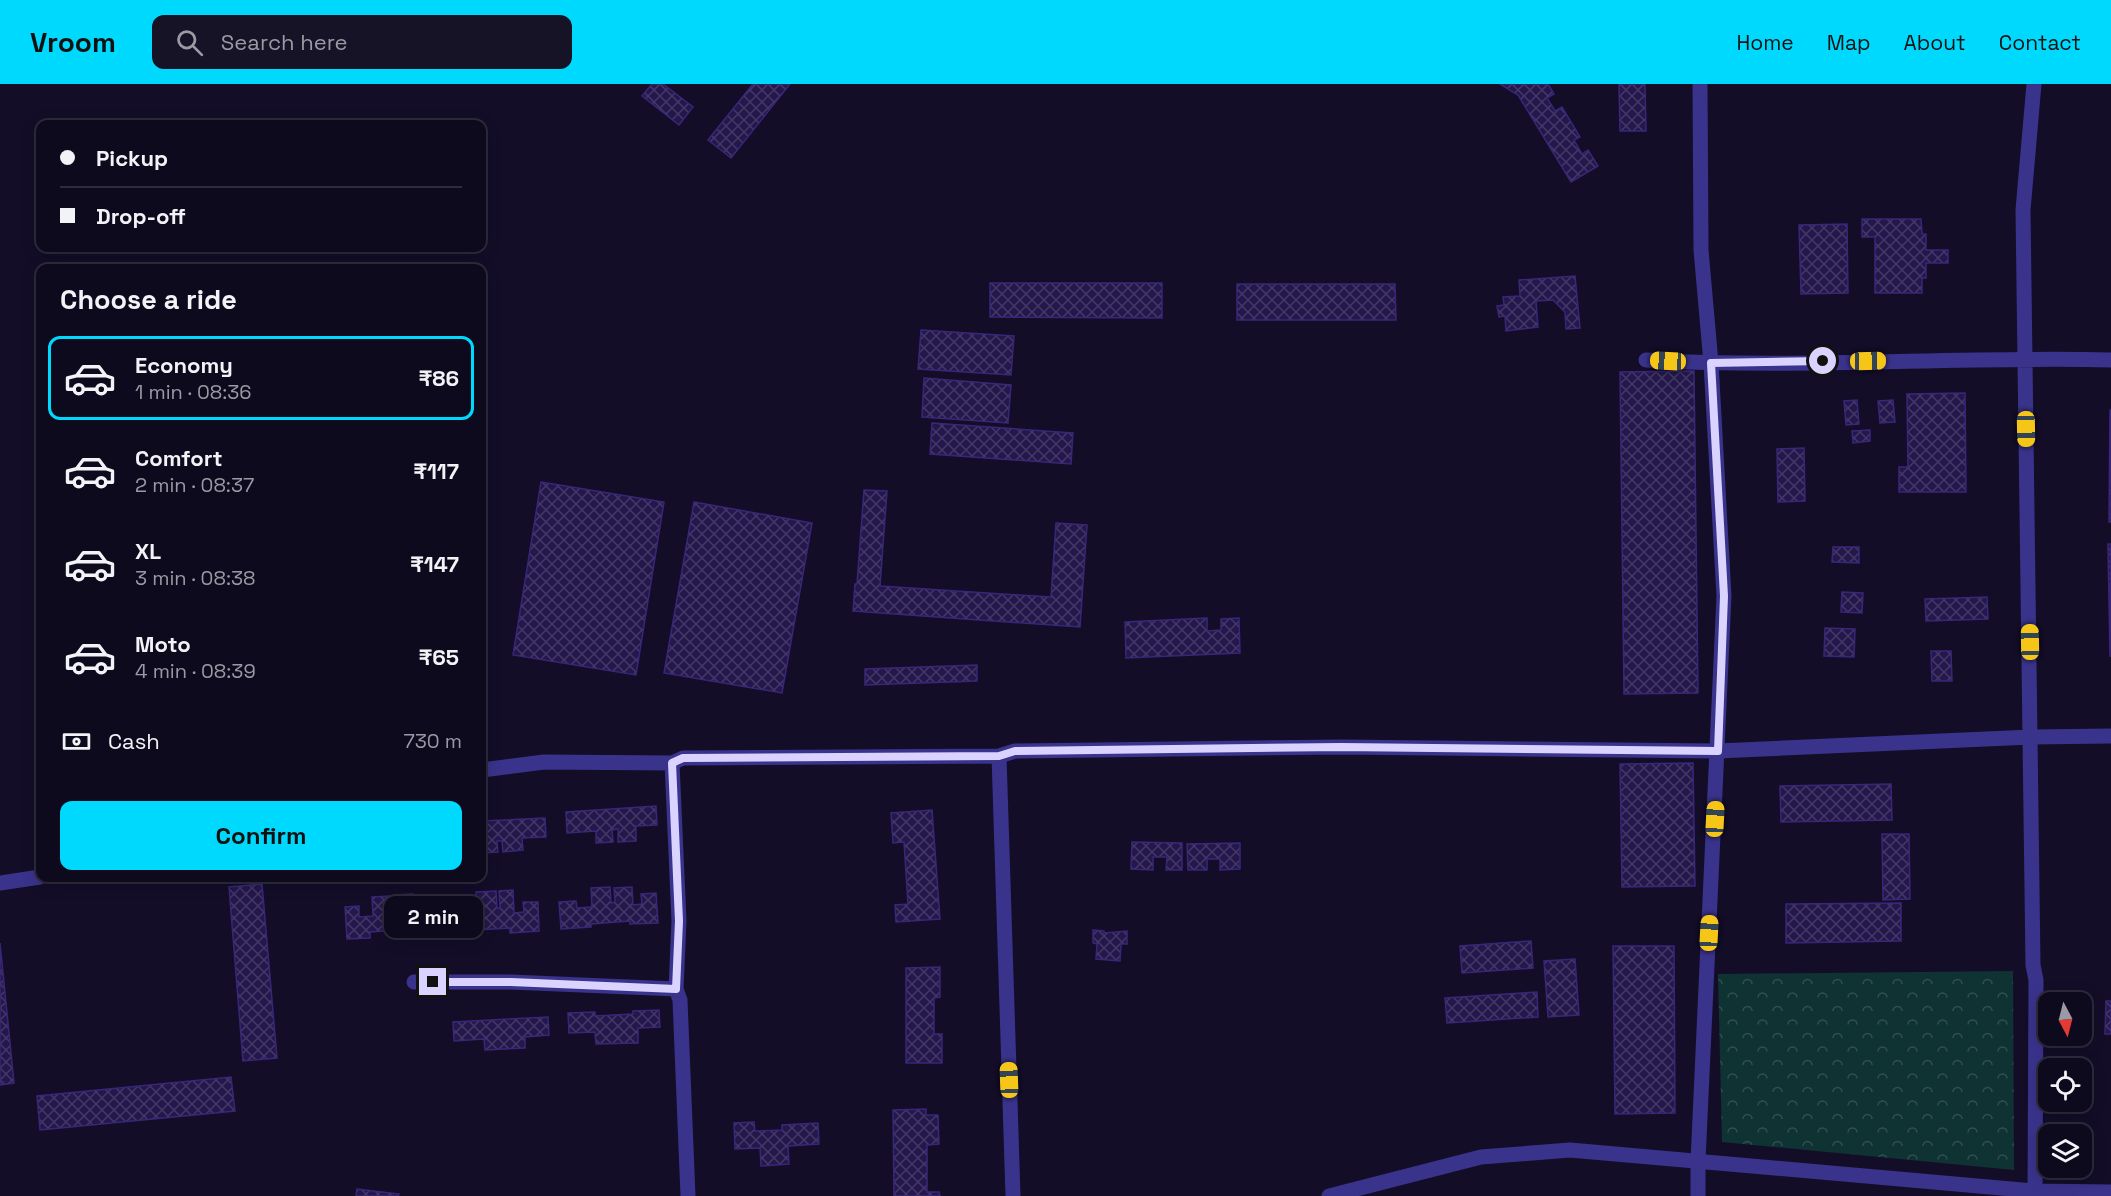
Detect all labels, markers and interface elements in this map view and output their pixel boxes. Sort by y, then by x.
search box [152,15,572,69]
text: Vroom [30,24,116,60]
icon: search [173,26,206,59]
text: Search here [221,28,348,56]
text: Home [1736,29,1794,56]
text: Map [1827,29,1871,56]
text: About [1904,29,1966,56]
text: Contact [1999,29,2081,56]
text: Pickup [96,144,168,172]
text: Drop-off [96,202,186,230]
text: Choose a ride [60,282,237,317]
route start [1809,347,1836,374]
icon: car [63,351,117,405]
text: Economy [135,351,233,379]
car [1650,351,1686,371]
car [1850,352,1886,370]
text: ₹86 [419,364,459,392]
text: 1 min · 08:36 [135,379,252,405]
car [2017,411,2035,447]
icon: car [63,444,117,498]
text: Comfort [135,444,223,472]
text: ₹117 [413,457,459,485]
text: 2 min · 08:37 [135,472,254,498]
icon: car [63,537,117,591]
text: XL [135,537,161,565]
text: ₹147 [410,550,459,578]
text: 3 min · 08:38 [135,565,255,591]
car [2021,624,2039,660]
icon: car [63,630,117,684]
text: Moto [135,630,191,658]
text: ₹65 [419,643,459,671]
text: 4 min · 08:39 [135,658,256,684]
icon: cash [60,725,93,758]
text: Cash [108,727,160,755]
text: 730 m [403,728,462,754]
button: Confirm [60,801,462,870]
car [1705,801,1725,837]
callout: 2 min [384,895,482,937]
text: 2 min [408,904,459,930]
car [1699,915,1719,951]
route end [419,968,446,995]
north arrow [2038,992,2092,1046]
map controls [2038,992,2092,1178]
button: locate [2038,1058,2092,1112]
car [999,1062,1019,1098]
button: layers [2038,1124,2092,1178]

